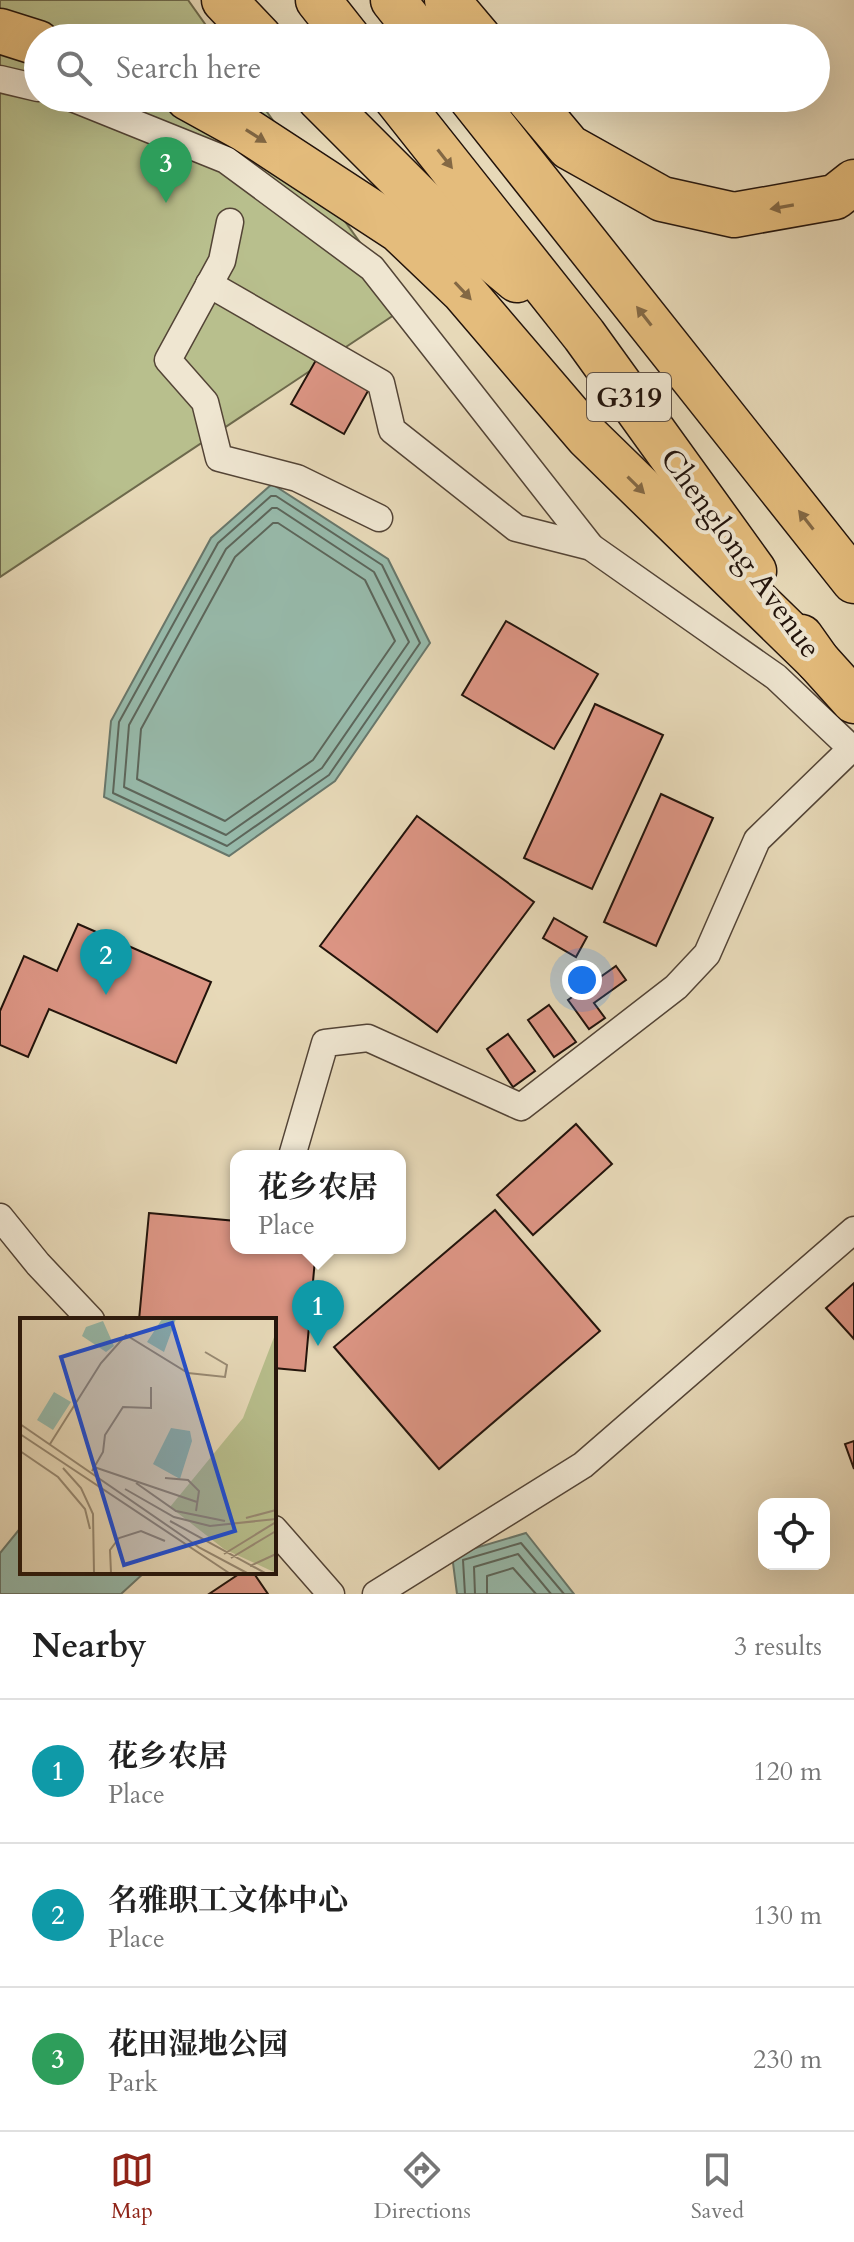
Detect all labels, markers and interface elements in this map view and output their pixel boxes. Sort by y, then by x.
search box [24,24,830,112]
icon: search [52,46,96,90]
text: Search here [116,48,261,89]
one-way arrow [245,129,266,144]
pin: 3 [140,137,192,203]
one-way arrow [436,149,452,169]
one-way arrow [770,201,795,213]
one-way arrow [453,281,471,300]
one-way arrow [636,306,653,326]
road number: G319 [587,373,671,421]
street label: Chenglong Avenue [651,440,831,666]
one-way arrow [626,475,645,494]
one-way arrow [798,510,814,530]
pin: 2 [80,929,132,995]
your location [562,960,602,1000]
popup [230,1150,406,1254]
text: 花乡农居 [258,1167,378,1208]
text: Place [258,1208,315,1243]
pin: 1 [292,1280,344,1346]
inset map [20,1318,276,1574]
map controls [758,1498,830,1570]
button: locate [758,1498,830,1570]
text: Nearby [32,1623,147,1669]
text: 3 results [734,1629,822,1664]
text: 花乡农居 [108,1736,228,1777]
text: 1 [51,1754,65,1789]
text: 120 m [753,1754,822,1789]
text: Place [108,1777,165,1812]
text: 名雅职工文体中心 [108,1880,348,1921]
text: 2 [51,1898,65,1933]
text: 130 m [753,1898,822,1933]
text: Place [108,1921,165,1956]
text: 花田湿地公园 [108,2024,288,2065]
text: 3 [51,2042,65,2077]
text: 230 m [753,2042,822,2077]
text: Park [108,2065,158,2100]
tab: Map [110,2148,154,2226]
tab: Directions [374,2148,471,2226]
tab: Saved [691,2148,744,2226]

